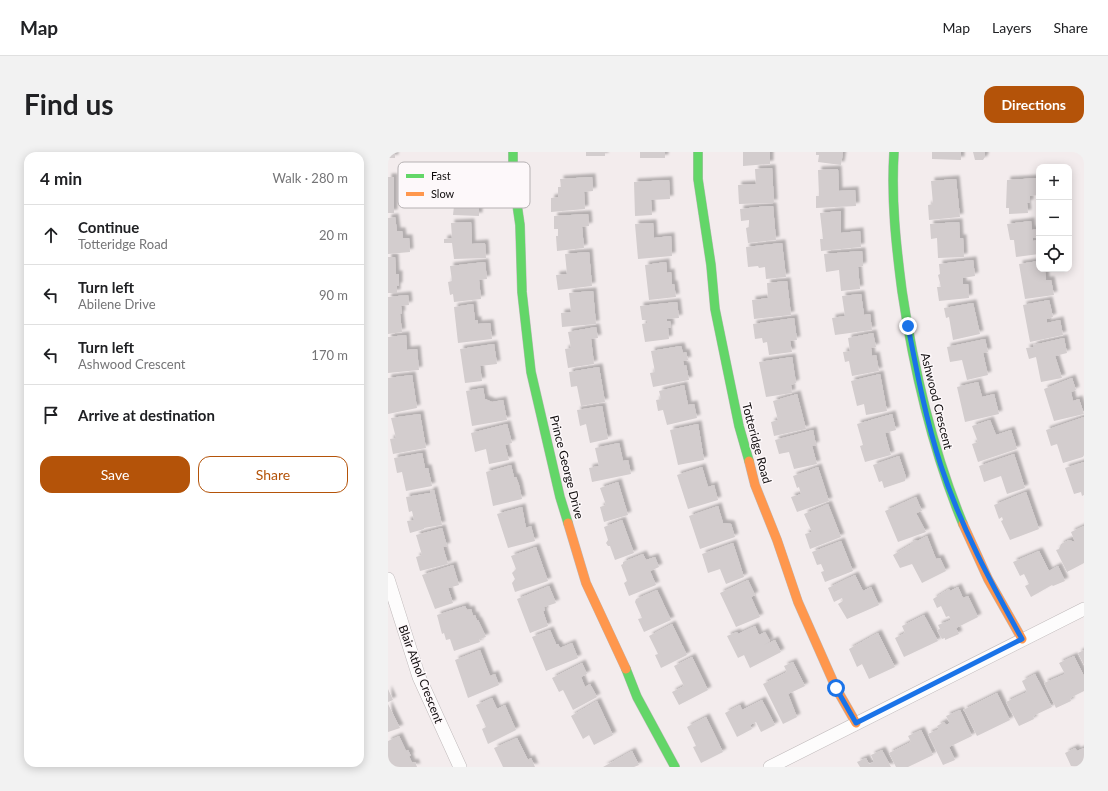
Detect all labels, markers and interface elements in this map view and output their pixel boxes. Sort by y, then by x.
text: Map [20,16,58,39]
text: Map [942,19,970,36]
text: Layers [992,19,1032,36]
text: Share [1054,19,1088,36]
button: Directions [984,86,1084,123]
text: Find us [24,87,114,121]
legend [398,162,530,208]
map controls [1036,164,1072,272]
button: + [1036,164,1072,200]
text: 4 min [40,168,82,189]
text: Fast [431,169,451,182]
text: Walk · 280 m [272,170,348,186]
text: Slow [431,187,455,200]
button: − [1036,200,1072,236]
text: Continue [78,218,139,236]
icon: ahead [40,224,62,246]
text: 20 m [319,227,348,243]
text: Totteridge Road [78,236,168,252]
button: locate [1036,236,1072,272]
text: Turn left [78,278,134,296]
icon: left [40,284,62,306]
text: 90 m [319,287,348,303]
text: Abilene Drive [78,296,156,312]
route end [899,317,917,335]
text: Turn left [78,338,134,356]
icon: left [40,344,62,366]
text: 170 m [311,347,348,363]
street label: Ashwood Crescent [918,351,956,452]
text: Ashwood Crescent [78,356,186,372]
street label: Totteridge Road [739,401,775,485]
icon: arrive [40,404,62,426]
text: Arrive at destination [78,406,215,424]
street label: Prince George Drive [547,414,587,520]
button: Save [40,456,190,493]
button: Share [198,456,348,493]
street label: Blair Athol Crescent [395,623,447,726]
route start [827,679,845,697]

